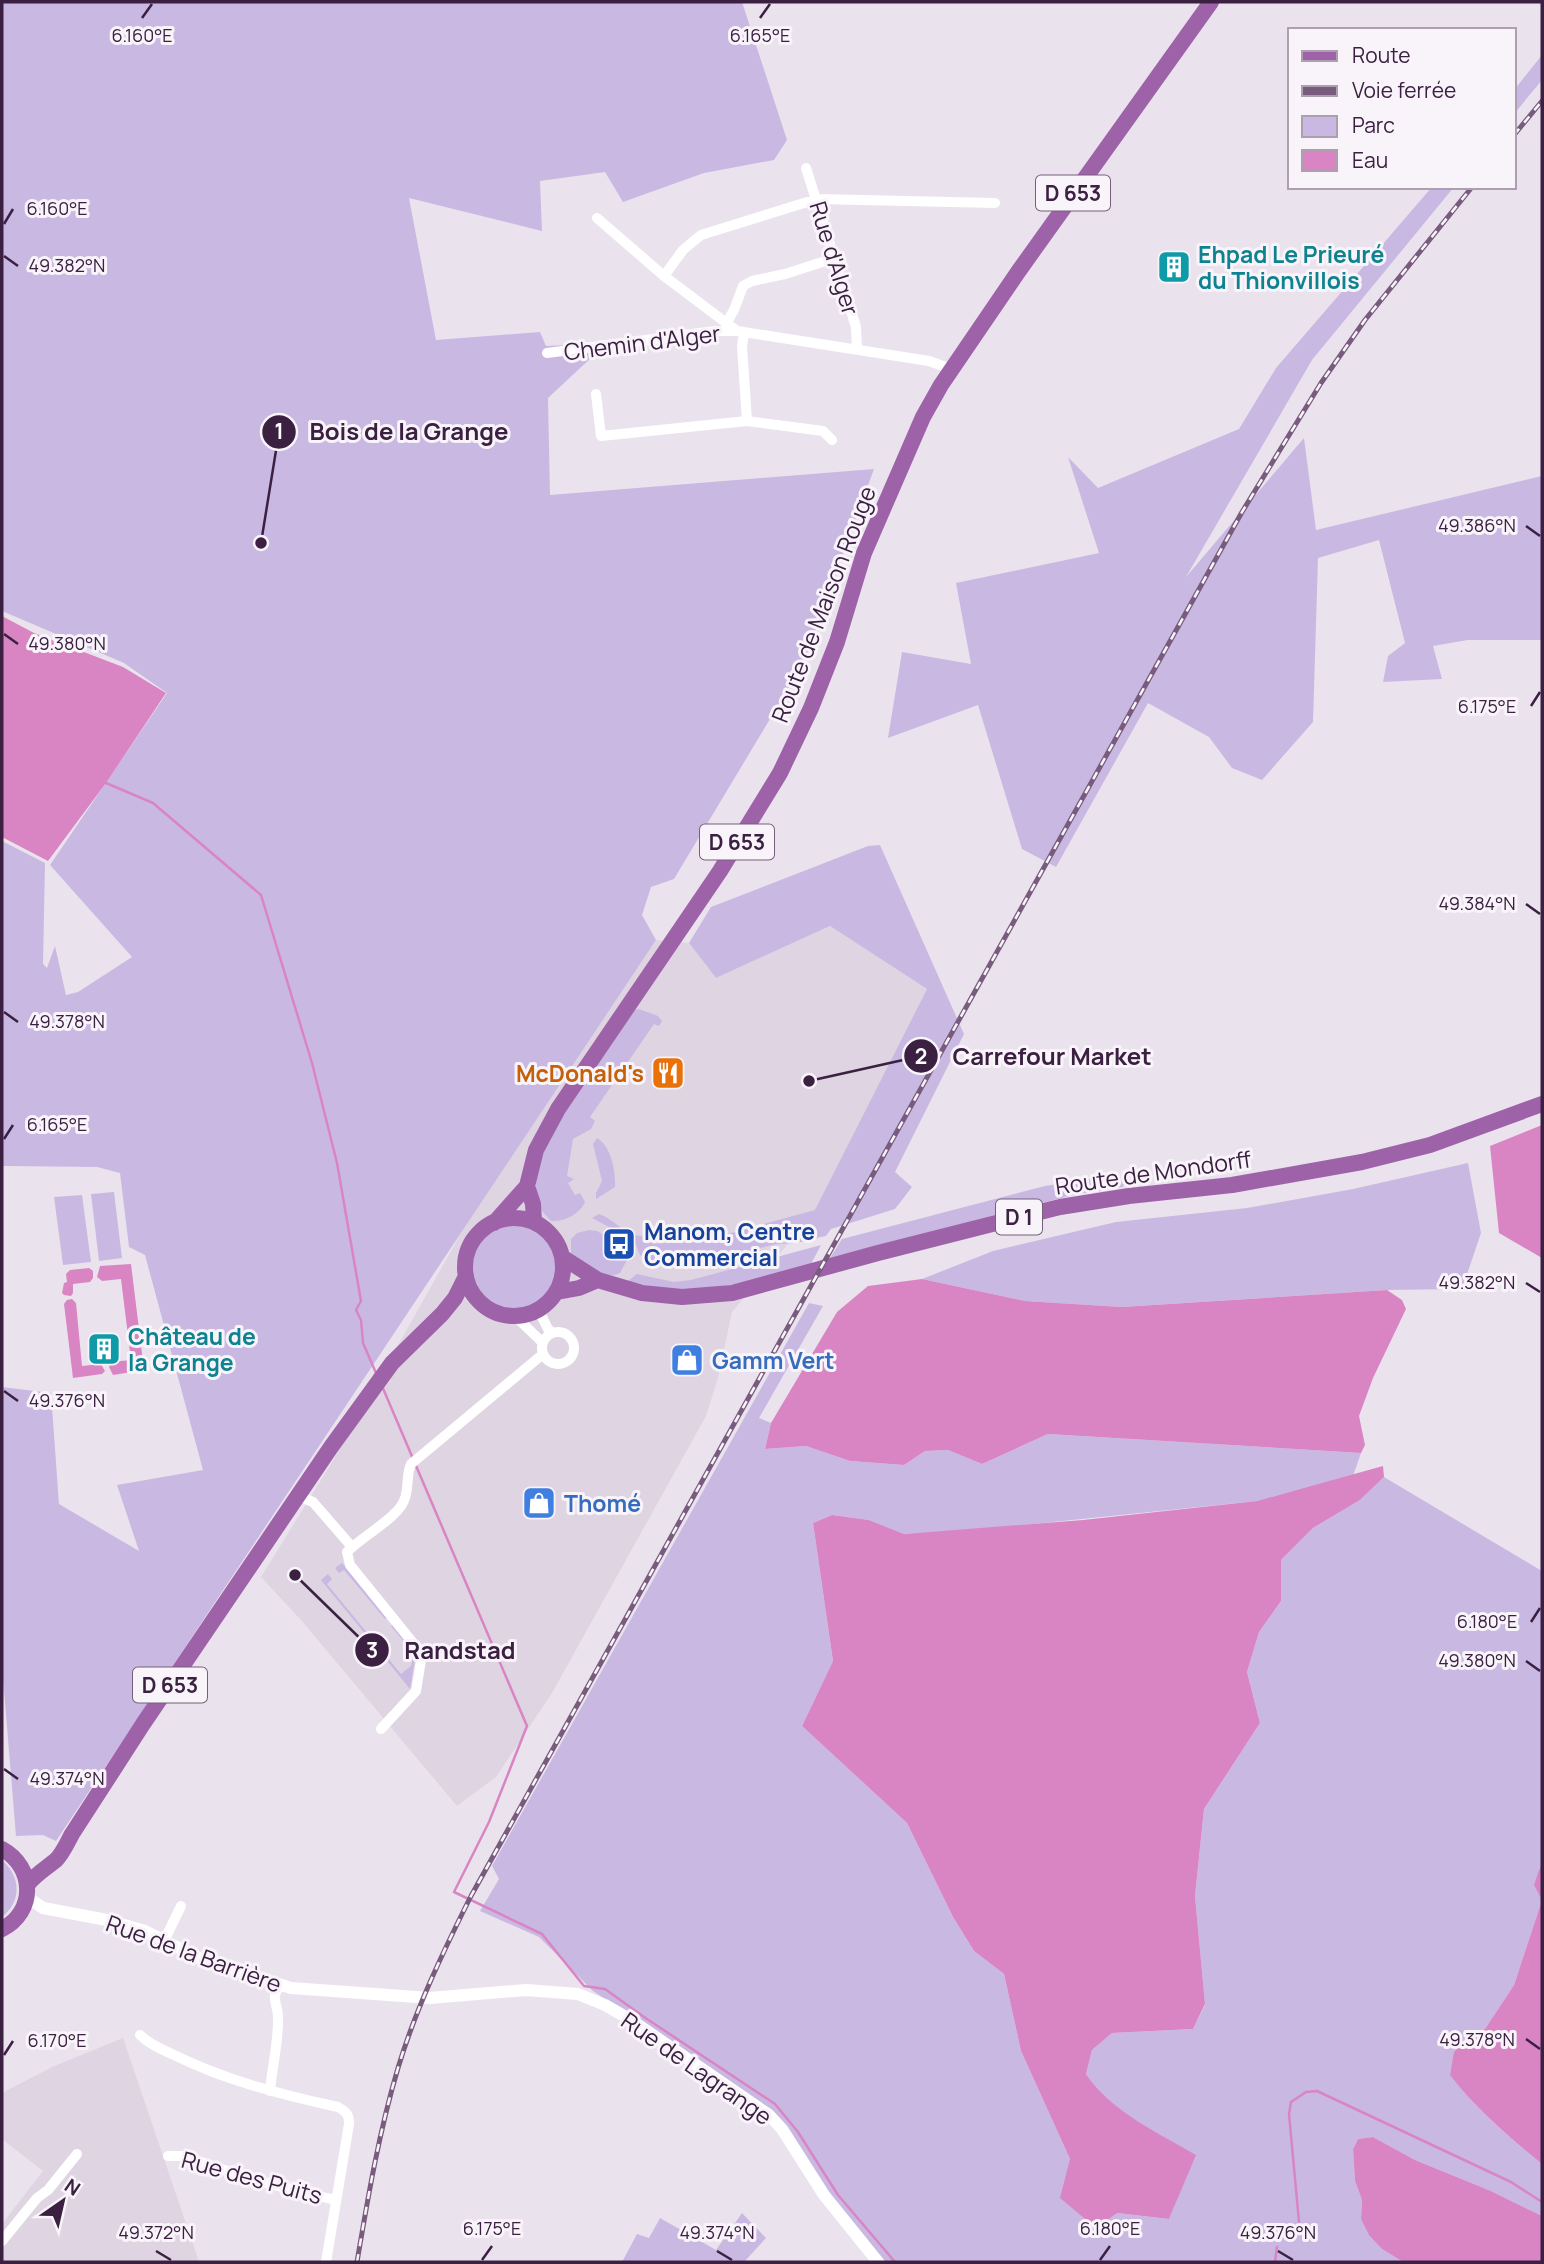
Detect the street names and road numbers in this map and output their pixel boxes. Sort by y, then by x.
road number: D 653 [1036,176,1110,210]
street label: Rue d'Alger [803,197,867,319]
street label: Chemin d'Alger [562,317,722,367]
street label: Route de Maison Rouge [763,481,883,727]
road number: D 653 [700,824,774,860]
street label: Route de Mondorff [1053,1142,1253,1202]
road number: D 1 [996,1200,1042,1234]
road number: D 653 [133,1668,207,1702]
street label: Rue de la Barrière [102,1906,286,2000]
street label: Rue de Lagrange [615,2004,779,2132]
street label: Rue des Puits [178,2143,326,2211]

